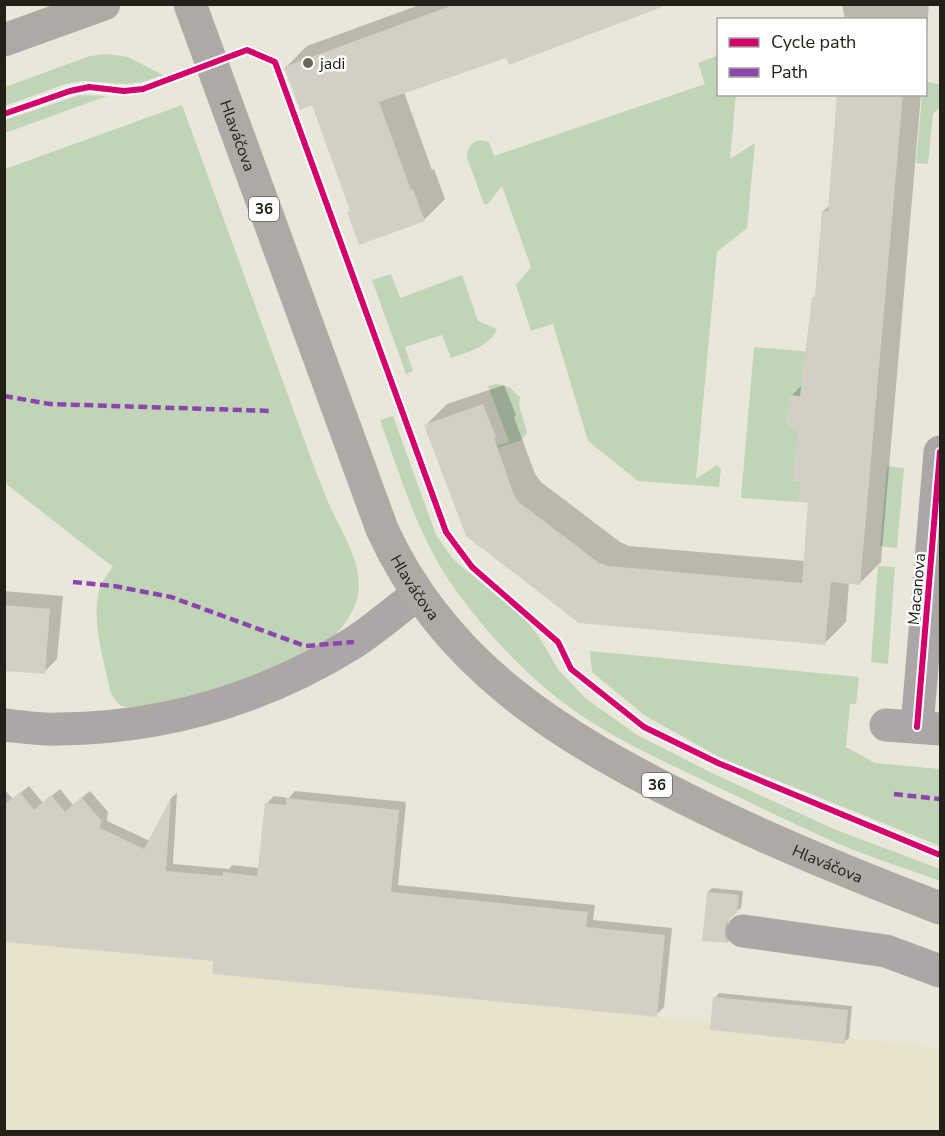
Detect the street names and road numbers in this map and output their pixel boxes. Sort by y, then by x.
street label: Hlaváčova [214,97,260,175]
road number: 36 [249,197,279,221]
street label: Hlaváčova [385,551,444,625]
street label: Macanova [903,552,931,626]
road number: 36 [642,773,672,797]
street label: Hlaváčova [789,840,866,889]

